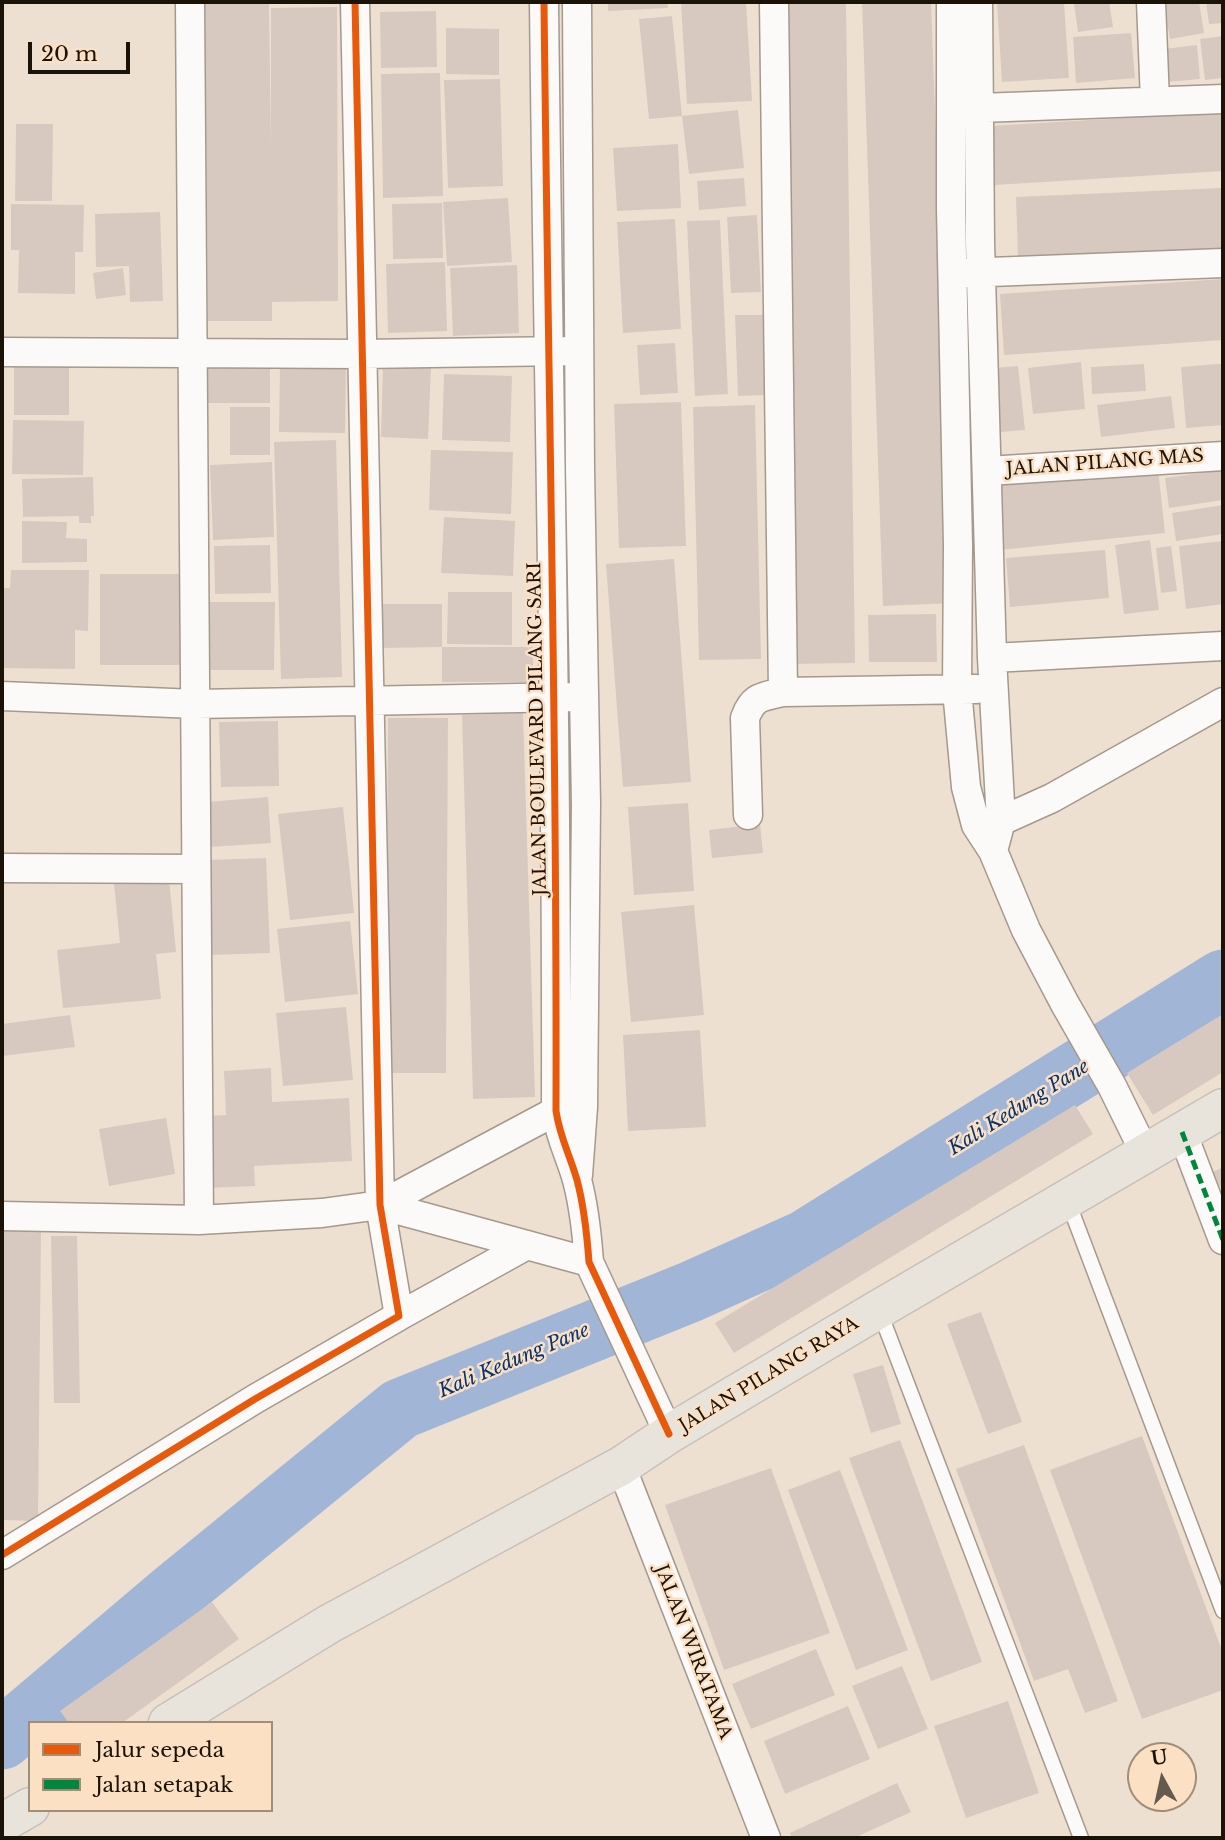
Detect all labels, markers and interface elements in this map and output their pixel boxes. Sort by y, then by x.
scale bar [32,28,133,72]
text: 20 m [41,41,98,67]
street label: JALAN PILANG MAS [1005,445,1205,481]
street label: JALAN BOULEVARD PILANG SARI [524,562,552,896]
water label: Kali Kedung Pane [944,1056,1094,1160]
street label: JALAN PILANG RAYA [675,1313,863,1437]
water label: Kali Kedung Pane [435,1319,593,1403]
street label: JALAN WIRATAMA [650,1562,736,1742]
legend [28,1721,273,1812]
text: Jalur sepeda [95,1737,224,1763]
north arrow [1127,1742,1197,1812]
text: U [1149,1745,1169,1770]
text: Jalan setapak [95,1772,233,1798]

